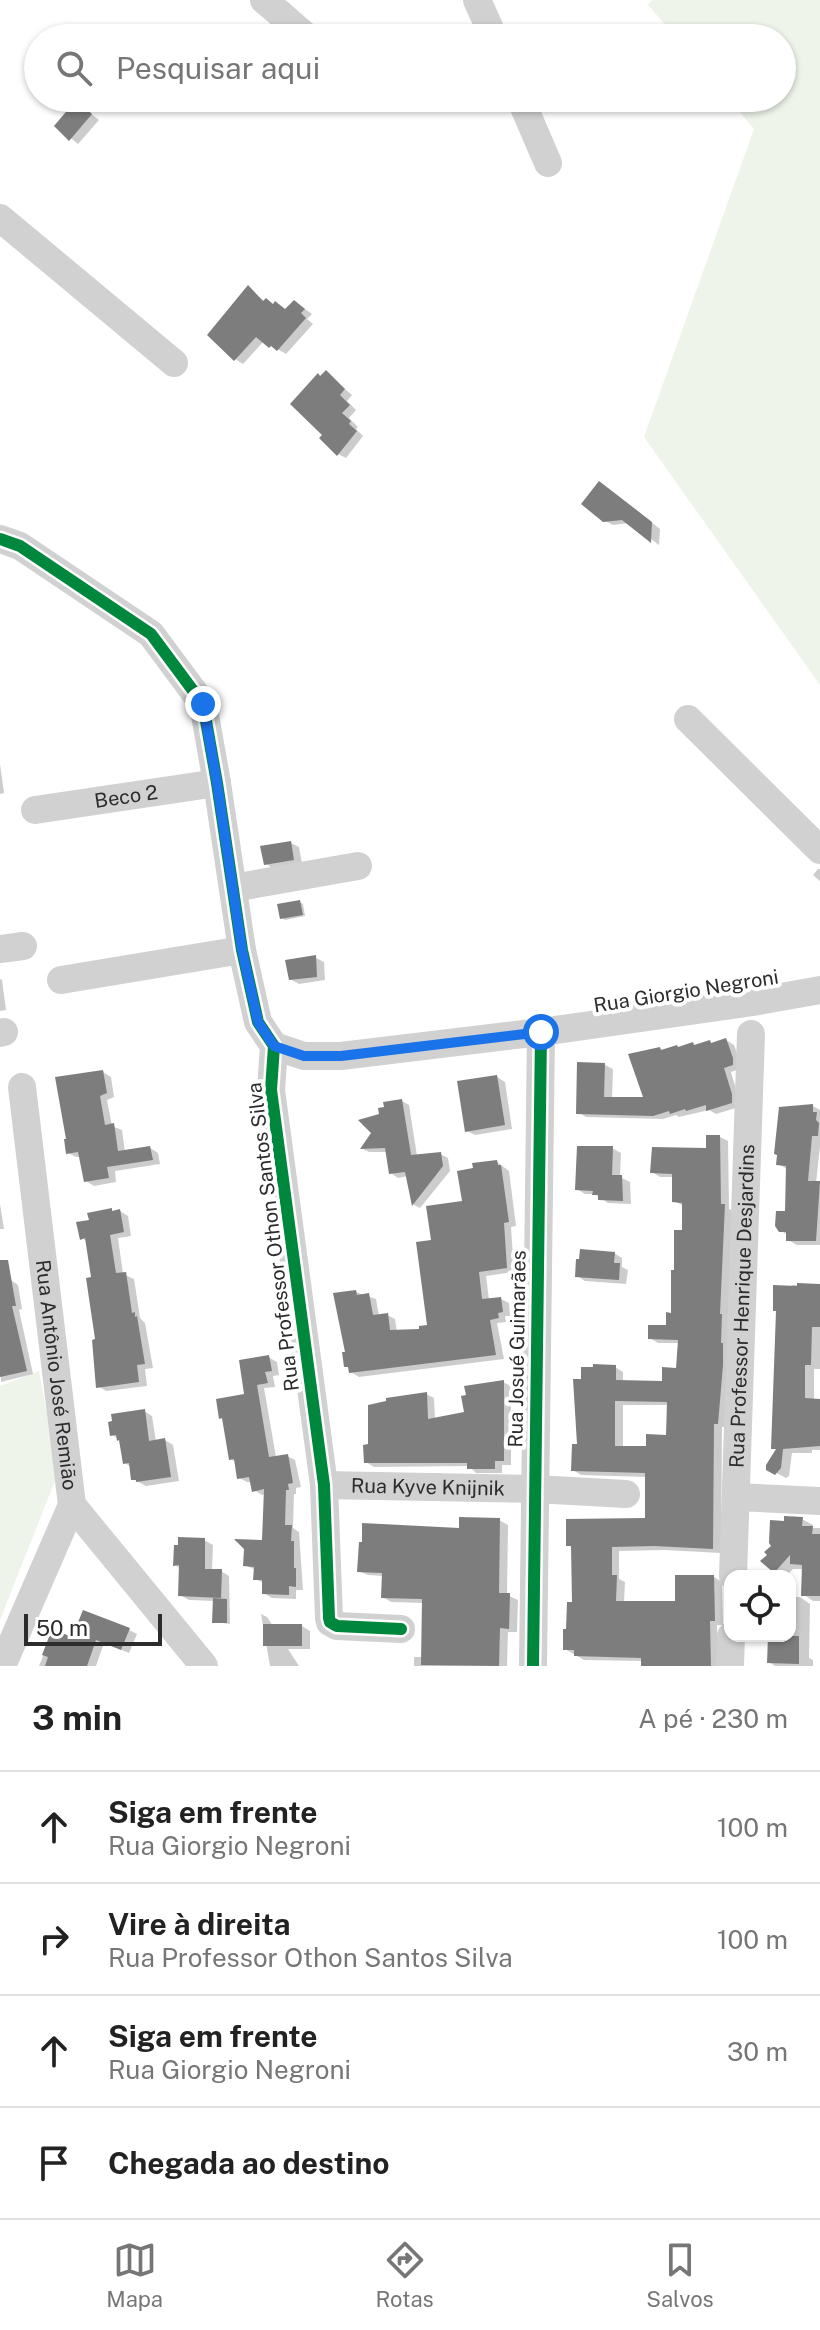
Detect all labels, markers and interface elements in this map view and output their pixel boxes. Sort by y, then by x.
search box [24,24,796,112]
icon: search [52,46,96,90]
text: Pesquisar aqui [116,50,320,86]
route end [185,686,221,722]
street label: Beco 2 [93,780,159,813]
street label: Rua Giorgio Negroni [592,965,780,1017]
route start [523,1014,559,1050]
street label: Rua Professor Othon Santos Silva [242,1081,304,1393]
street label: Rua Professor Henrique Desjardins [725,1144,759,1468]
street label: Rua Josué Guimarães [503,1250,531,1448]
street label: Rua Antônio José Remião [31,1258,82,1492]
street label: Rua Kyve Knijnik [351,1474,505,1500]
map controls [724,1570,796,1642]
button: locate [724,1570,796,1642]
scale bar [24,1610,162,1646]
text: 50 m [36,1615,88,1641]
text: 3 min [32,1698,122,1738]
text: A pé · 230 m [638,1703,788,1734]
text: Siga em frente [108,1794,318,1830]
icon: ahead [32,1805,76,1849]
text: 100 m [717,1812,788,1843]
text: Rua Giorgio Negroni [108,1830,351,1861]
text: Vire à direita [108,1906,291,1942]
icon: right [32,1917,76,1961]
text: 100 m [717,1924,788,1955]
text: Rua Professor Othon Santos Silva [108,1942,513,1973]
text: Siga em frente [108,2018,318,2054]
icon: ahead [32,2029,76,2073]
text: 30 m [727,2036,788,2067]
text: Rua Giorgio Negroni [108,2054,351,2085]
icon: arrive [32,2141,76,2185]
text: Chegada ao destino [108,2145,389,2181]
tab: Mapa [106,2238,163,2312]
tab: Rotas [376,2238,434,2312]
tab: Salvos [646,2238,714,2312]

